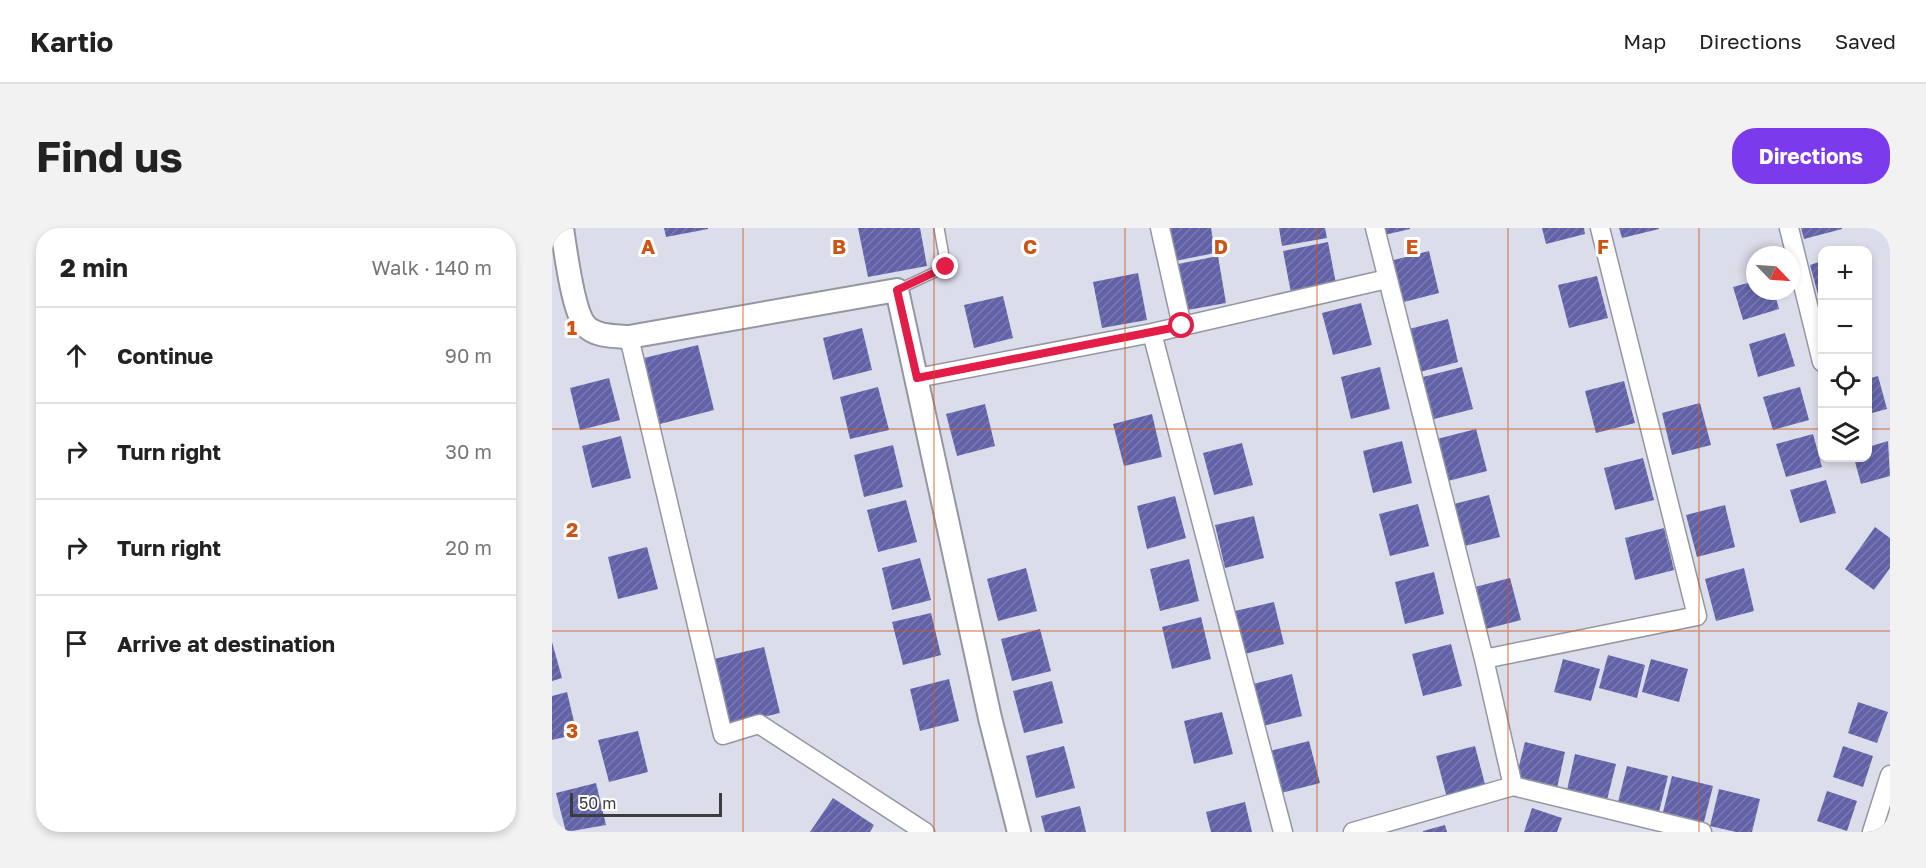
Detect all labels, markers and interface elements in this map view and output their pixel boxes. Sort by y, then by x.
text: Kartio [30,25,113,58]
text: Map [1623,28,1666,54]
text: Directions [1699,28,1802,54]
text: Saved [1835,28,1896,54]
button: Directions [1732,128,1890,184]
text: Find us [36,131,183,181]
text: A [641,234,655,258]
text: B [832,234,846,258]
text: C [1023,234,1037,258]
text: D [1214,234,1228,258]
text: E [1406,234,1418,258]
text: F [1597,234,1609,258]
north arrow [1746,246,1800,300]
map controls [1818,246,1872,462]
button: + [1818,246,1872,300]
text: 2 min [60,252,128,283]
route end [932,253,958,279]
text: Walk · 140 m [372,255,492,279]
button: − [1818,300,1872,354]
route start [1168,312,1194,338]
text: 1 [567,315,577,339]
icon: ahead [60,339,93,372]
text: Continue [117,342,213,369]
text: 90 m [445,343,492,367]
button: locate [1818,354,1872,408]
button: layers [1818,408,1872,462]
icon: right [60,435,93,468]
text: Turn right [117,438,221,465]
text: 30 m [445,439,492,463]
text: 2 [566,517,578,541]
icon: right [60,531,93,564]
text: Turn right [117,534,221,561]
text: 20 m [445,535,492,559]
icon: arrive [60,627,93,660]
text: Arrive at destination [117,630,335,657]
text: 3 [566,718,578,742]
scale bar [570,790,722,818]
text: 50 m [579,793,616,813]

